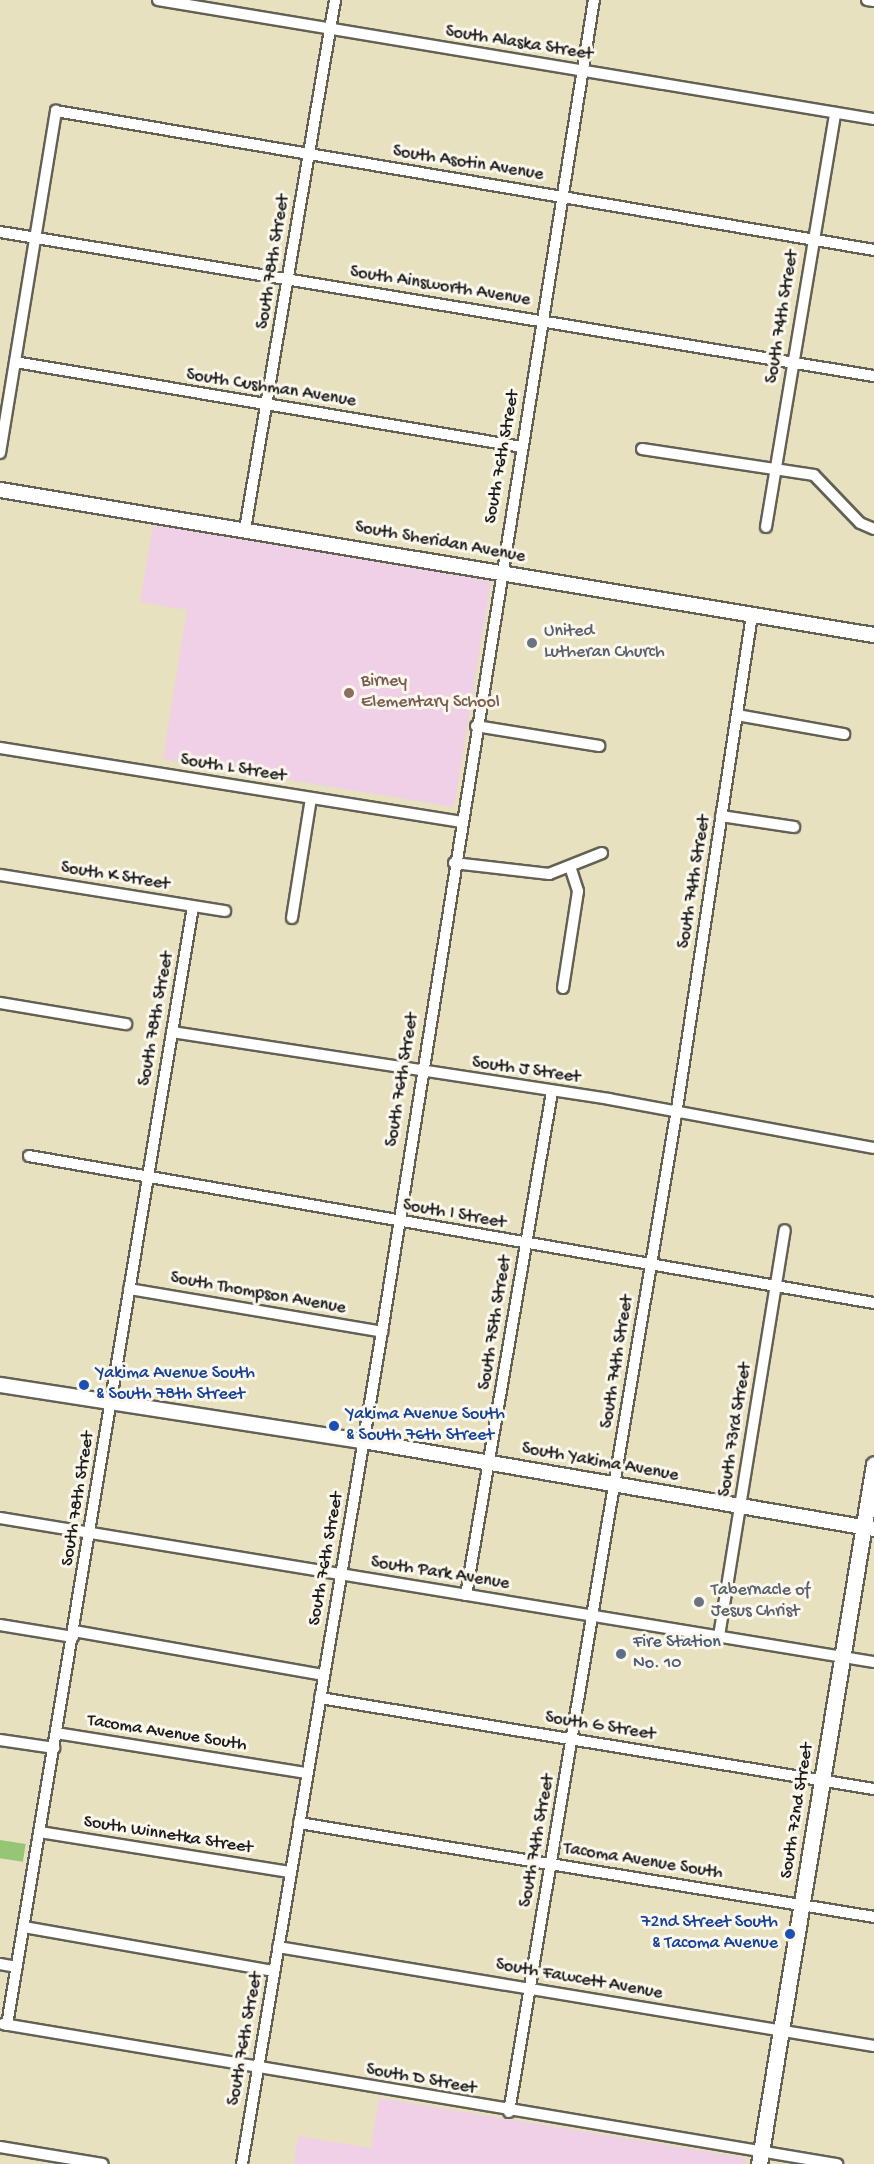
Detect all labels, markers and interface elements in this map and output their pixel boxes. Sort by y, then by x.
street label: South Alaska Street [444,22,594,66]
street label: South Asotin Avenue [391,141,545,187]
street label: South 78th Street [253,193,295,331]
street label: South 74th Street [762,249,804,385]
street label: South Ainsworth Avenue [348,262,532,312]
street label: South Cushman Avenue [185,365,357,413]
street label: South 76th Street [481,389,525,525]
street label: South Sheridan Avenue [353,517,527,569]
place label: United Lutheran Church [544,622,665,664]
marker: United Lutheran Church [525,636,539,650]
place label: Birney Elementary School [361,672,500,714]
marker: Birney Elementary School [342,686,356,700]
street label: South L Street [179,750,287,788]
street label: South 74th Street [674,814,716,950]
street label: South K Street [59,858,171,896]
street label: South 78th Street [135,950,179,1088]
street label: South 76th Street [382,1012,424,1148]
street label: South J Street [470,1053,582,1089]
street label: South I Street [401,1195,507,1235]
street label: South 75th Street [475,1254,517,1392]
street label: South Thompson Avenue [169,1268,347,1320]
street label: South 74th Street [597,1294,639,1430]
street label: South 73rd Street [715,1361,757,1499]
place label: Yakima Avenue South & South 78th Street [96,1364,255,1406]
marker: Yakima Avenue South & South 78th Street [77,1378,91,1392]
place label: Yakima Avenue South & South 76th Street [346,1405,505,1448]
marker: Yakima Avenue South & South 76th Street [327,1419,341,1433]
street label: South 78th Street [58,1430,100,1568]
street label: South Yakima Avenue [520,1439,680,1487]
street label: South 76th Street [305,1491,349,1627]
street label: South Park Avenue [369,1552,511,1596]
place label: Tabernacle of Jesus Christ [711,1581,810,1624]
marker: Tabernacle of Jesus Christ [692,1595,706,1609]
place label: Fire Station No. 10 [633,1633,721,1676]
marker: Fire Station No. 10 [614,1647,628,1661]
street label: South G Street [543,1708,657,1746]
street label: Tacoma Avenue South [86,1711,248,1757]
street label: South 72nd Street [777,1742,819,1880]
street label: South 74th Street [516,1773,560,1909]
street label: South Winnetka Street [82,1812,254,1860]
street label: Tacoma Avenue South [562,1839,724,1885]
place label: 72nd Street South & Tacoma Avenue [641,1913,778,1956]
marker: 72nd Street South & Tacoma Avenue [783,1927,797,1941]
street label: South Fawcett Avenue [494,1955,664,2005]
street label: South 76th Street [224,1971,268,2107]
street label: South D Street [364,2060,478,2100]

